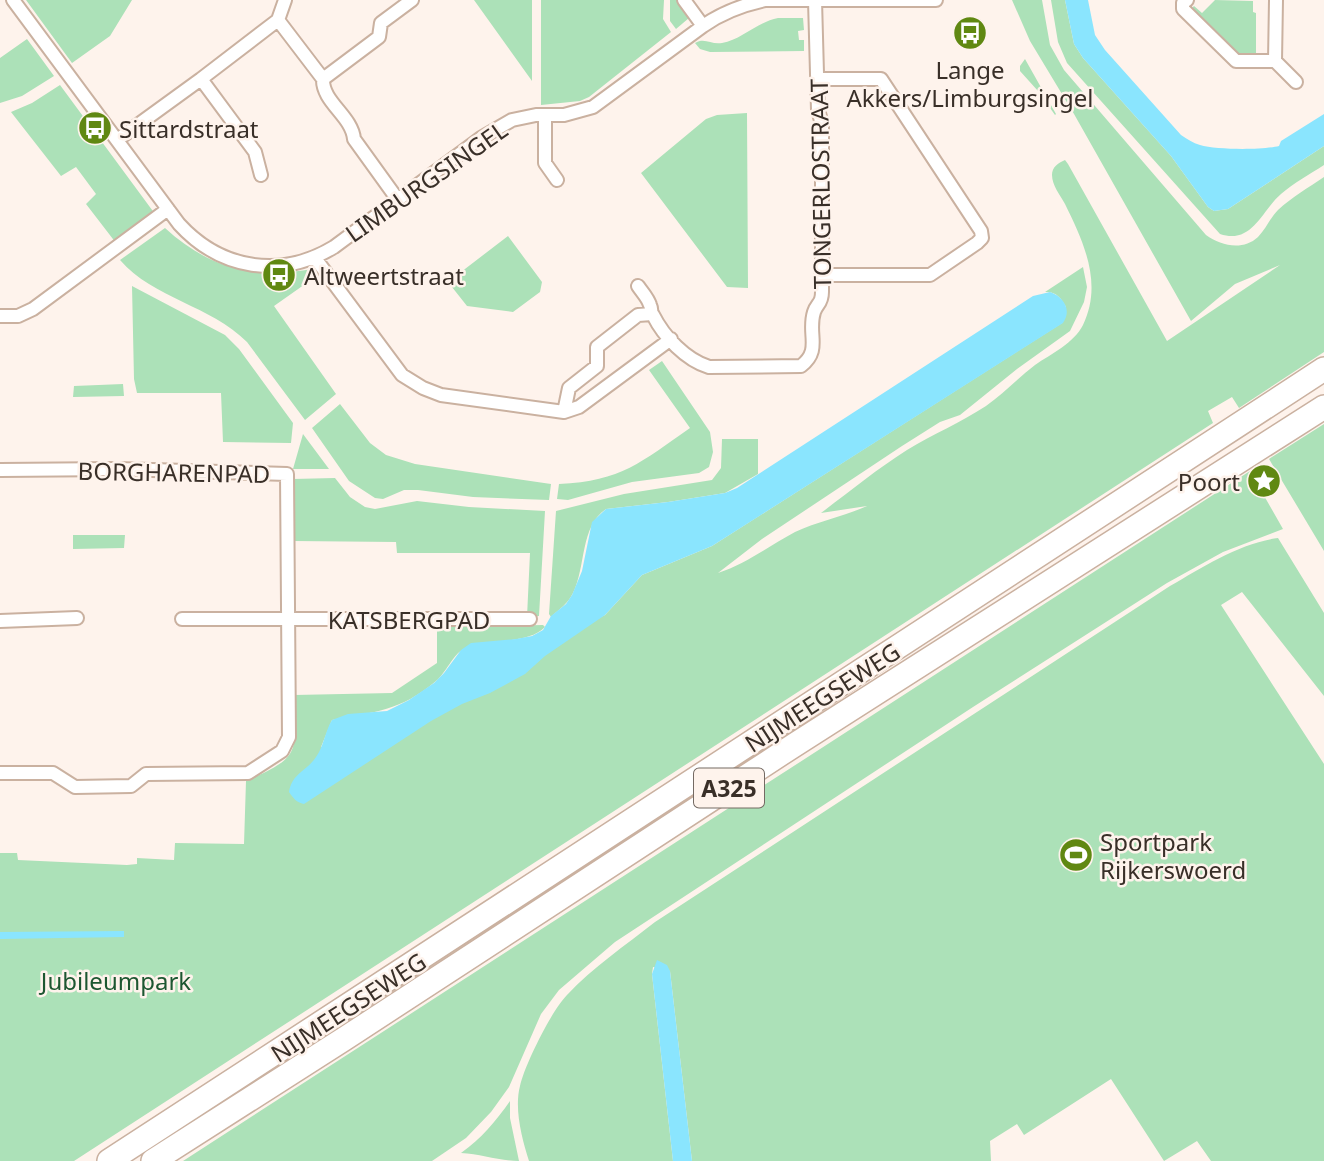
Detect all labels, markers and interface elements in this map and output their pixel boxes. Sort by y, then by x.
bus stop icon: Lange Akkers/Limburgsingel [951,14,989,52]
place label: Lange Akkers/Limburgsingel [846,53,1094,114]
street label: TONGERLOSTRAAT [802,78,838,289]
bus stop icon: Sittardstraat [76,109,114,147]
place label: Sittardstraat [119,112,259,145]
street label: LIMBURGSINGEL [338,113,514,249]
bus stop icon: Altweertstraat [260,256,298,294]
place label: Altweertstraat [304,259,464,292]
street label: BORGHARENPAD [77,454,271,490]
place icon: Poort [1245,462,1283,500]
place label: Poort [1178,465,1240,498]
street label: KATSBERGPAD [328,603,490,636]
street label: NIJMEEGSEWEG [738,635,906,759]
road number: A325 [694,768,764,808]
place label: Sportpark Rijkerswoerd [1100,825,1246,886]
sports icon: Sportpark Rijkerswoerd [1057,836,1095,874]
street label: NIJMEEGSEWEG [264,945,432,1069]
park label: Jubileumpark [39,964,191,997]

